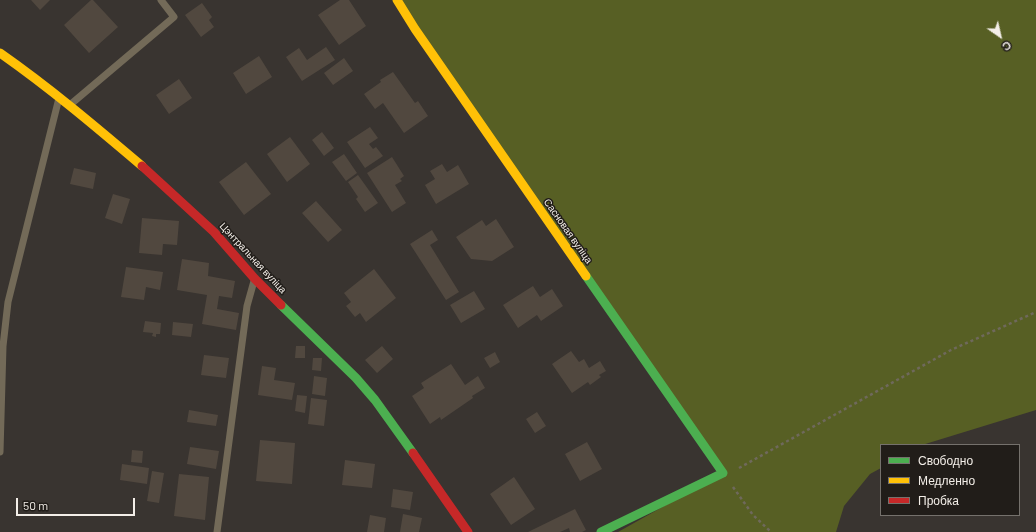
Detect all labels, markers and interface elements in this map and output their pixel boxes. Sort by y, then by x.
north arrow [980,16,1020,56]
text: С [1000,39,1014,54]
street label: Сасновая вуліца [541,196,595,266]
street label: Цэнтральная вуліца [217,220,289,296]
legend [880,444,1020,516]
text: Свободно [918,453,973,467]
text: Медленно [918,473,975,487]
scale bar [18,490,137,516]
text: Пробка [918,493,959,507]
text: 50 m [23,498,48,512]

